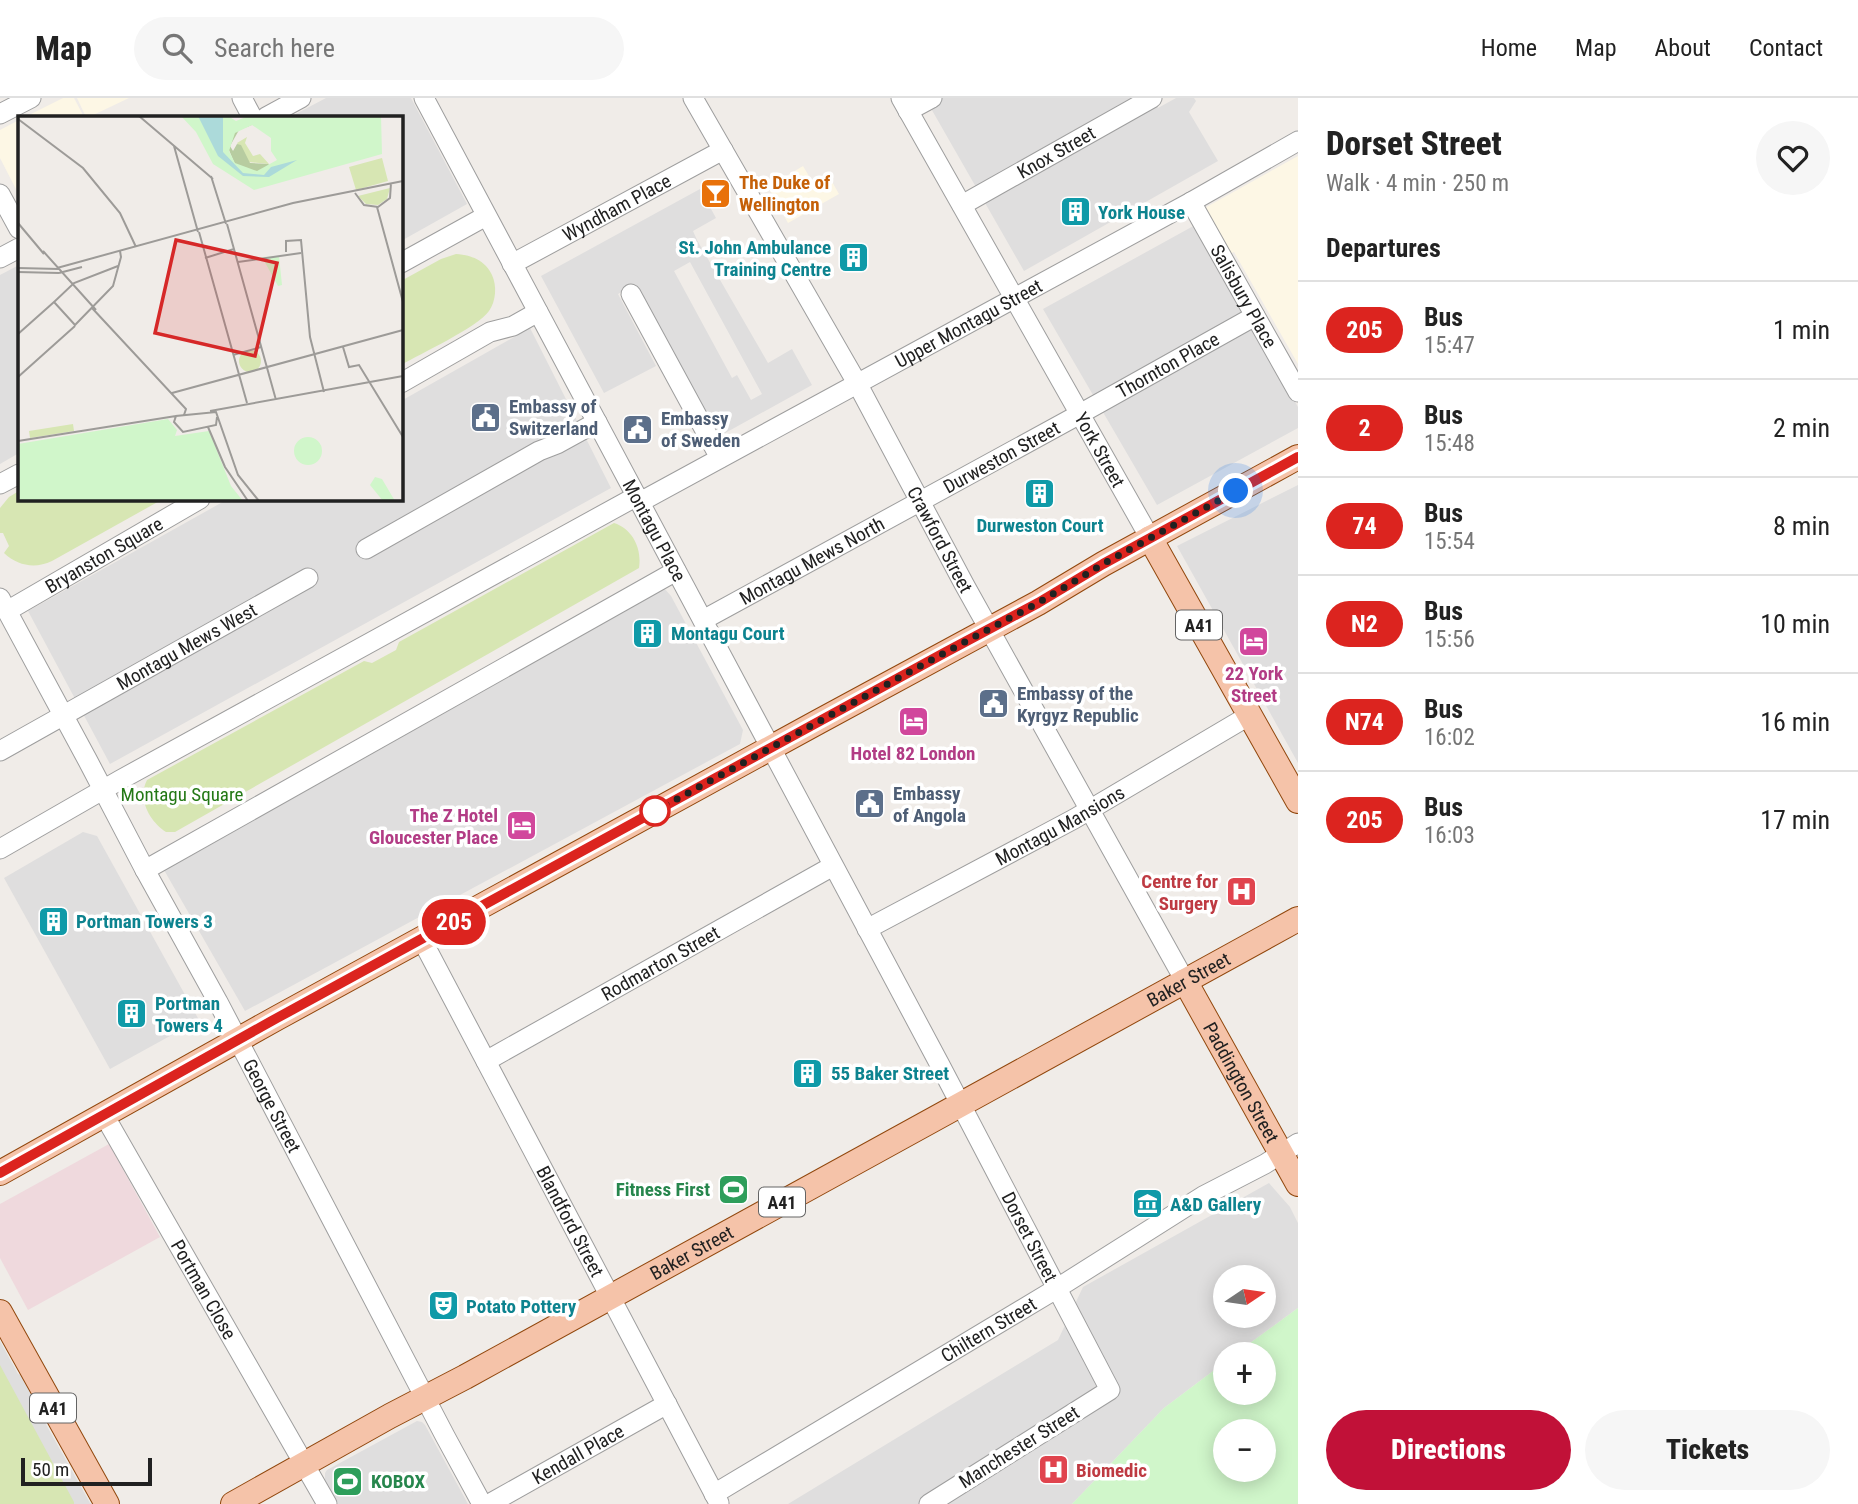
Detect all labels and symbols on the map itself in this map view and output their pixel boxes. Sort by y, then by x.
inset map [18,116,402,500]
street label: Knox Street [1013,121,1099,183]
street label: Wyndham Place [559,169,675,246]
place label: The Duke of Wellington [739,171,831,216]
bar icon: The Duke of Wellington [699,176,733,210]
building icon: York House [1058,195,1092,229]
place label: York House [1098,201,1185,224]
place label: St. John Ambulance Training Centre [679,236,831,281]
street label: Salisbury Place [1206,240,1282,352]
building icon: St. John Ambulance Training Centre [837,241,871,275]
street label: Upper Montagu Street [891,274,1046,372]
street label: Thornton Place [1112,327,1223,403]
place label: Embassy of Switzerland [509,395,598,440]
public building icon: Embassy of Switzerland [469,400,503,434]
place label: Embassy of Sweden [661,407,740,452]
street label: York Street [1070,408,1130,491]
public building icon: Embassy of Sweden [621,412,655,446]
street label: Durweston Street [939,416,1063,498]
your location [1218,473,1253,508]
street label: Montagu Place [618,475,691,585]
building icon: Durweston Court [1023,477,1057,511]
street label: Crawford Street [903,482,978,597]
street label: Bryanston Square [41,512,167,598]
street label: Montagu Mews North [735,512,888,609]
place label: Durweston Court [976,514,1104,537]
street label: Montagu Mews West [113,598,261,695]
road number: A41 [1176,610,1222,640]
building icon: Montagu Court [631,616,665,650]
place label: Montagu Court [671,622,785,645]
hotel icon: 22 York Street [1237,625,1271,659]
place label: 22 York Street [1225,662,1284,707]
place label: Embassy of the Kyrgyz Republic [1017,682,1139,727]
public building icon: Embassy of the Kyrgyz Republic [977,687,1011,721]
hotel icon: Hotel 82 London [896,705,930,739]
place label: Hotel 82 London [851,742,975,765]
street label: Montagu Mansions [991,780,1129,870]
place label: Embassy of Angola [893,782,966,827]
park label: Montagu Square [121,783,244,806]
public building icon: Embassy of Angola [853,787,887,821]
unlabelled marker [640,796,670,826]
place label: The Z Hotel Gloucester Place [369,804,498,849]
hotel icon: The Z Hotel Gloucester Place [504,809,538,843]
place label: Centre for Surgery [1141,870,1219,915]
hospital icon: Centre for Surgery [1224,875,1258,909]
line badge: 205 [414,899,494,945]
building icon: Portman Towers 3 [36,904,70,938]
place label: Portman Towers 3 [76,910,213,933]
street label: Rodmarton Street [597,921,723,1005]
street label: Baker Street [1143,947,1234,1011]
place label: Portman Towers 4 [155,992,223,1037]
building icon: Portman Towers 4 [115,997,149,1031]
street label: Paddington Street [1199,1018,1284,1147]
street label: George Street [238,1055,306,1156]
building icon: 55 Baker Street [791,1056,825,1090]
place label: 55 Baker Street [831,1062,949,1085]
street label: Blandford Street [532,1162,609,1281]
sports icon: Fitness First [716,1172,750,1206]
place label: Fitness First [616,1178,710,1201]
museum icon: A&D Gallery [1130,1187,1164,1221]
road number: A41 [759,1188,805,1217]
street label: Dorset Street [997,1188,1063,1286]
place label: A&D Gallery [1170,1193,1262,1216]
street label: Baker Street [646,1220,737,1285]
street label: Portman Close [166,1235,242,1343]
north arrow [1213,1265,1276,1328]
theatre icon: Potato Pottery [426,1289,460,1323]
street label: Chiltern Street [937,1292,1040,1367]
place label: Potato Pottery [466,1295,577,1318]
road number: A41 [30,1394,76,1422]
street label: Manchester Street [955,1401,1083,1493]
street label: Kendall Place [528,1419,628,1489]
hospital icon: Biomedic [1036,1453,1070,1487]
scale bar [21,1455,152,1487]
place label: Biomedic [1076,1459,1147,1482]
sports icon: KOBOX [331,1464,365,1498]
place label: KOBOX [371,1470,426,1493]

